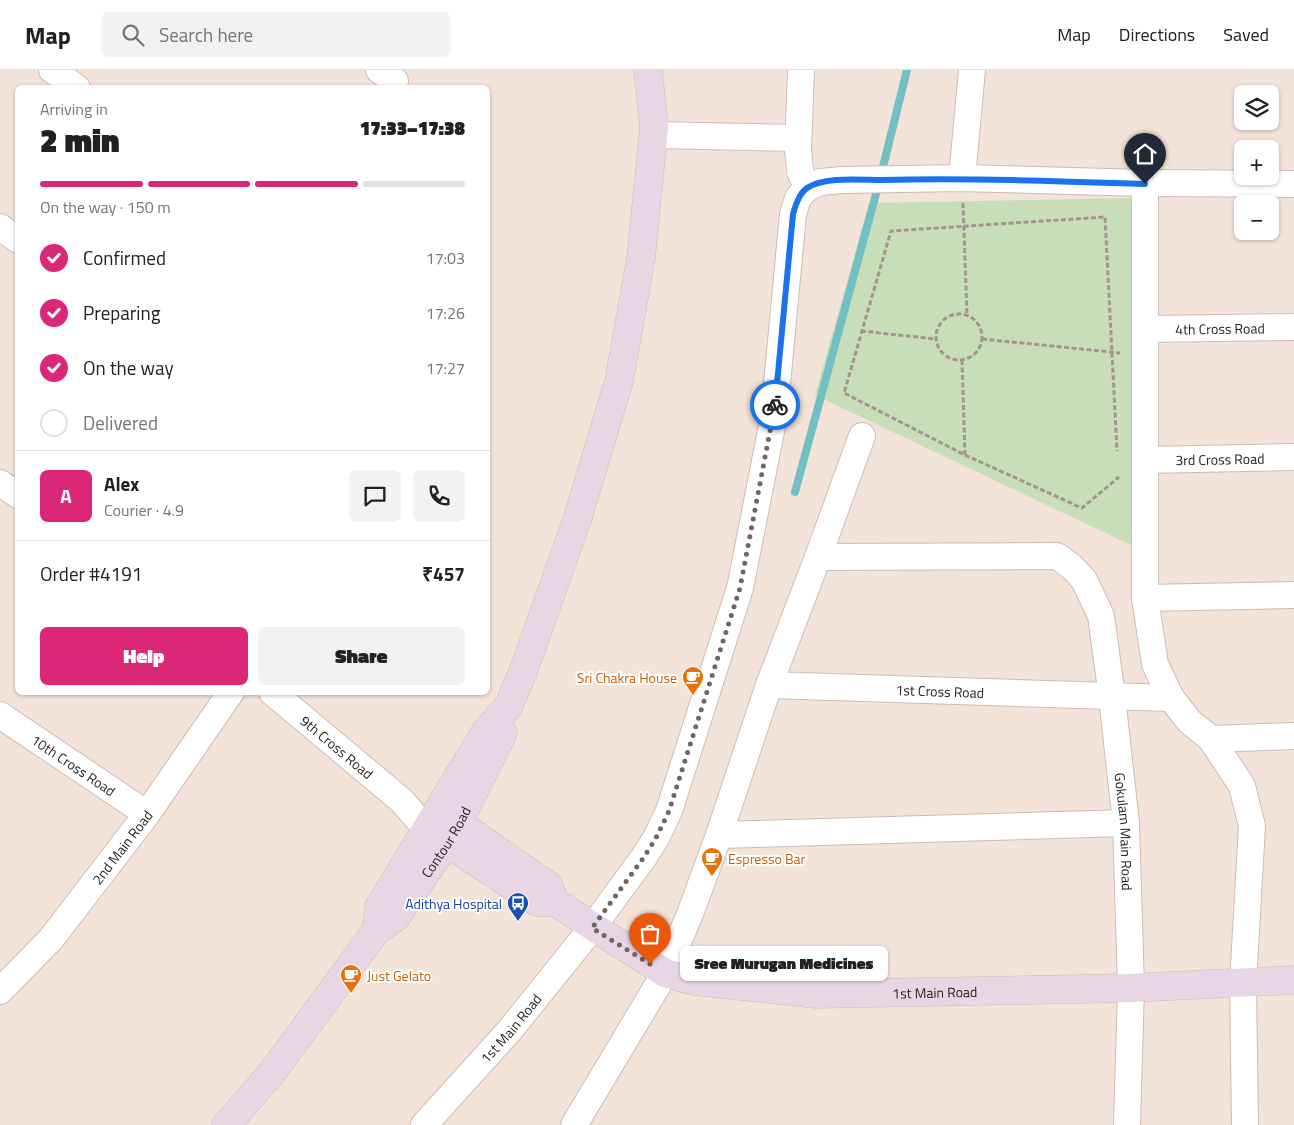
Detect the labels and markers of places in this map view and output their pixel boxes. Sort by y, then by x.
pin [1124,133,1166,184]
cafe icon: Sri Chakra House [681,665,705,696]
place label: Sri Chakra House [577,667,677,688]
cafe icon: Espresso Bar [700,846,724,877]
place label: Espresso Bar [728,848,806,869]
bus stop icon: Adithya Hospital [506,891,530,922]
place label: Adithya Hospital [405,893,502,914]
pin [629,913,671,964]
callout: Sree Murugan Medicines [680,946,888,982]
cafe icon: Just Gelato [339,963,363,994]
place label: Just Gelato [367,965,431,986]

